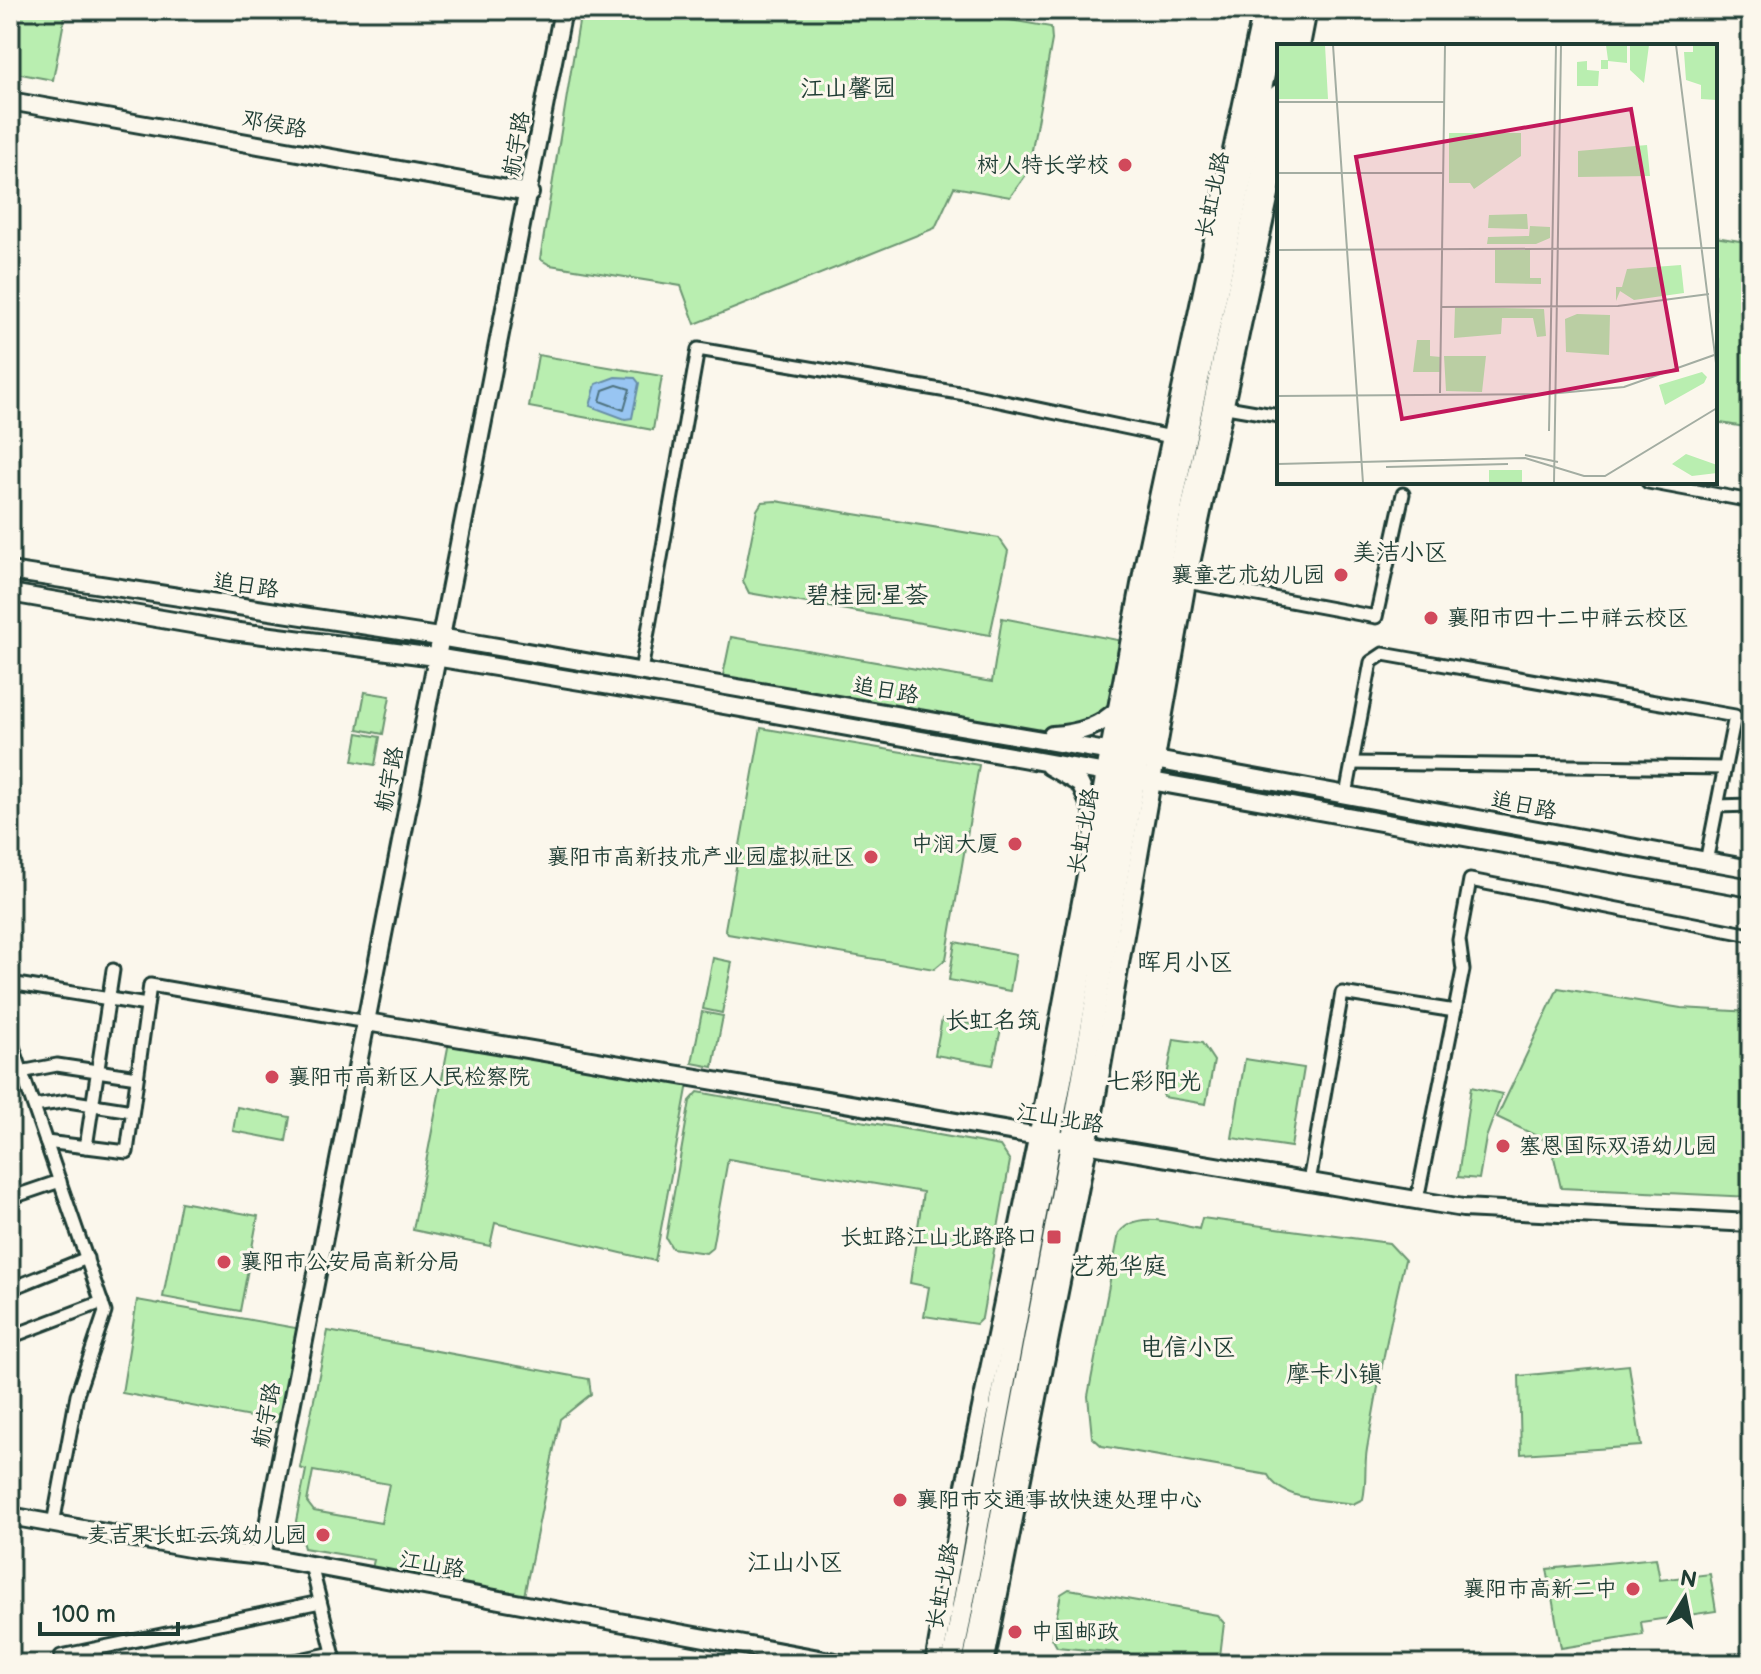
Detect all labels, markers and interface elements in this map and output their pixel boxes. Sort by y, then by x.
inset map [1277,44,1717,484]
district label: 江山馨园 [800,74,896,103]
street label: 邓侯路 [239,106,309,144]
street label: 航宇路 [498,109,536,179]
street label: 长虹北路 [1191,149,1235,241]
place label: 树人特长学校 [977,152,1109,179]
marker: 树人特长学校 [1116,156,1134,174]
district label: 美洁小区 [1352,538,1448,567]
place label: 襄童艺术幼儿园 [1171,562,1325,589]
marker: 襄童艺术幼儿园 [1332,566,1350,584]
street label: 追日路 [211,568,281,604]
district label: 碧桂园·星荟 [806,581,928,610]
place label: 襄阳市四十二中祥云校区 [1447,605,1689,632]
marker: 襄阳市四十二中祥云校区 [1422,609,1440,627]
street label: 追日路 [851,672,921,710]
street label: 航宇路 [370,744,410,814]
street label: 长虹北路 [1063,785,1105,877]
street label: 追日路 [1489,786,1559,826]
place label: 中润大厦 [911,831,999,858]
marker: 中润大厦 [1006,835,1024,853]
place label: 襄阳市高新技术产业园虚拟社区 [547,844,855,871]
marker: 襄阳市高新技术产业园虚拟社区 [862,848,880,866]
district label: 晖月小区 [1137,948,1233,977]
district label: 长虹名筑 [945,1006,1041,1035]
place label: 襄阳市高新区人民检察院 [288,1064,530,1091]
district label: 七彩阳光 [1106,1067,1202,1096]
marker: 襄阳市高新区人民检察院 [263,1068,281,1086]
street label: 江山北路 [1014,1099,1106,1139]
place label: 塞恩国际双语幼儿园 [1519,1133,1717,1160]
marker: 塞恩国际双语幼儿园 [1494,1137,1512,1155]
place label: 长虹路江山北路路口 [840,1224,1038,1251]
marker: 长虹路江山北路路口 [1045,1228,1063,1246]
place label: 襄阳市公安局高新分局 [240,1249,460,1276]
district label: 艺苑华庭 [1071,1252,1167,1281]
marker: 襄阳市公安局高新分局 [215,1253,233,1271]
district label: 电信小区 [1140,1333,1236,1362]
district label: 摩卡小镇 [1286,1360,1382,1389]
street label: 航宇路 [247,1380,287,1450]
place label: 襄阳市交通事故快速处理中心 [916,1487,1202,1514]
marker: 襄阳市交通事故快速处理中心 [891,1491,909,1509]
place label: 麦吉果长虹云筑幼儿园 [87,1522,307,1549]
marker: 麦吉果长虹云筑幼儿园 [314,1526,332,1544]
street label: 长虹北路 [921,1540,965,1632]
street label: 江山路 [397,1546,467,1584]
district label: 江山小区 [747,1548,843,1577]
north arrow [1645,1558,1725,1638]
text: N [1678,1565,1699,1595]
place label: 襄阳市高新二中 [1463,1576,1617,1603]
marker: 襄阳市高新二中 [1624,1580,1642,1598]
scale bar [40,1586,178,1636]
text: 100 m [52,1600,116,1629]
place label: 中国邮政 [1031,1619,1119,1646]
marker: 中国邮政 [1006,1623,1024,1641]

